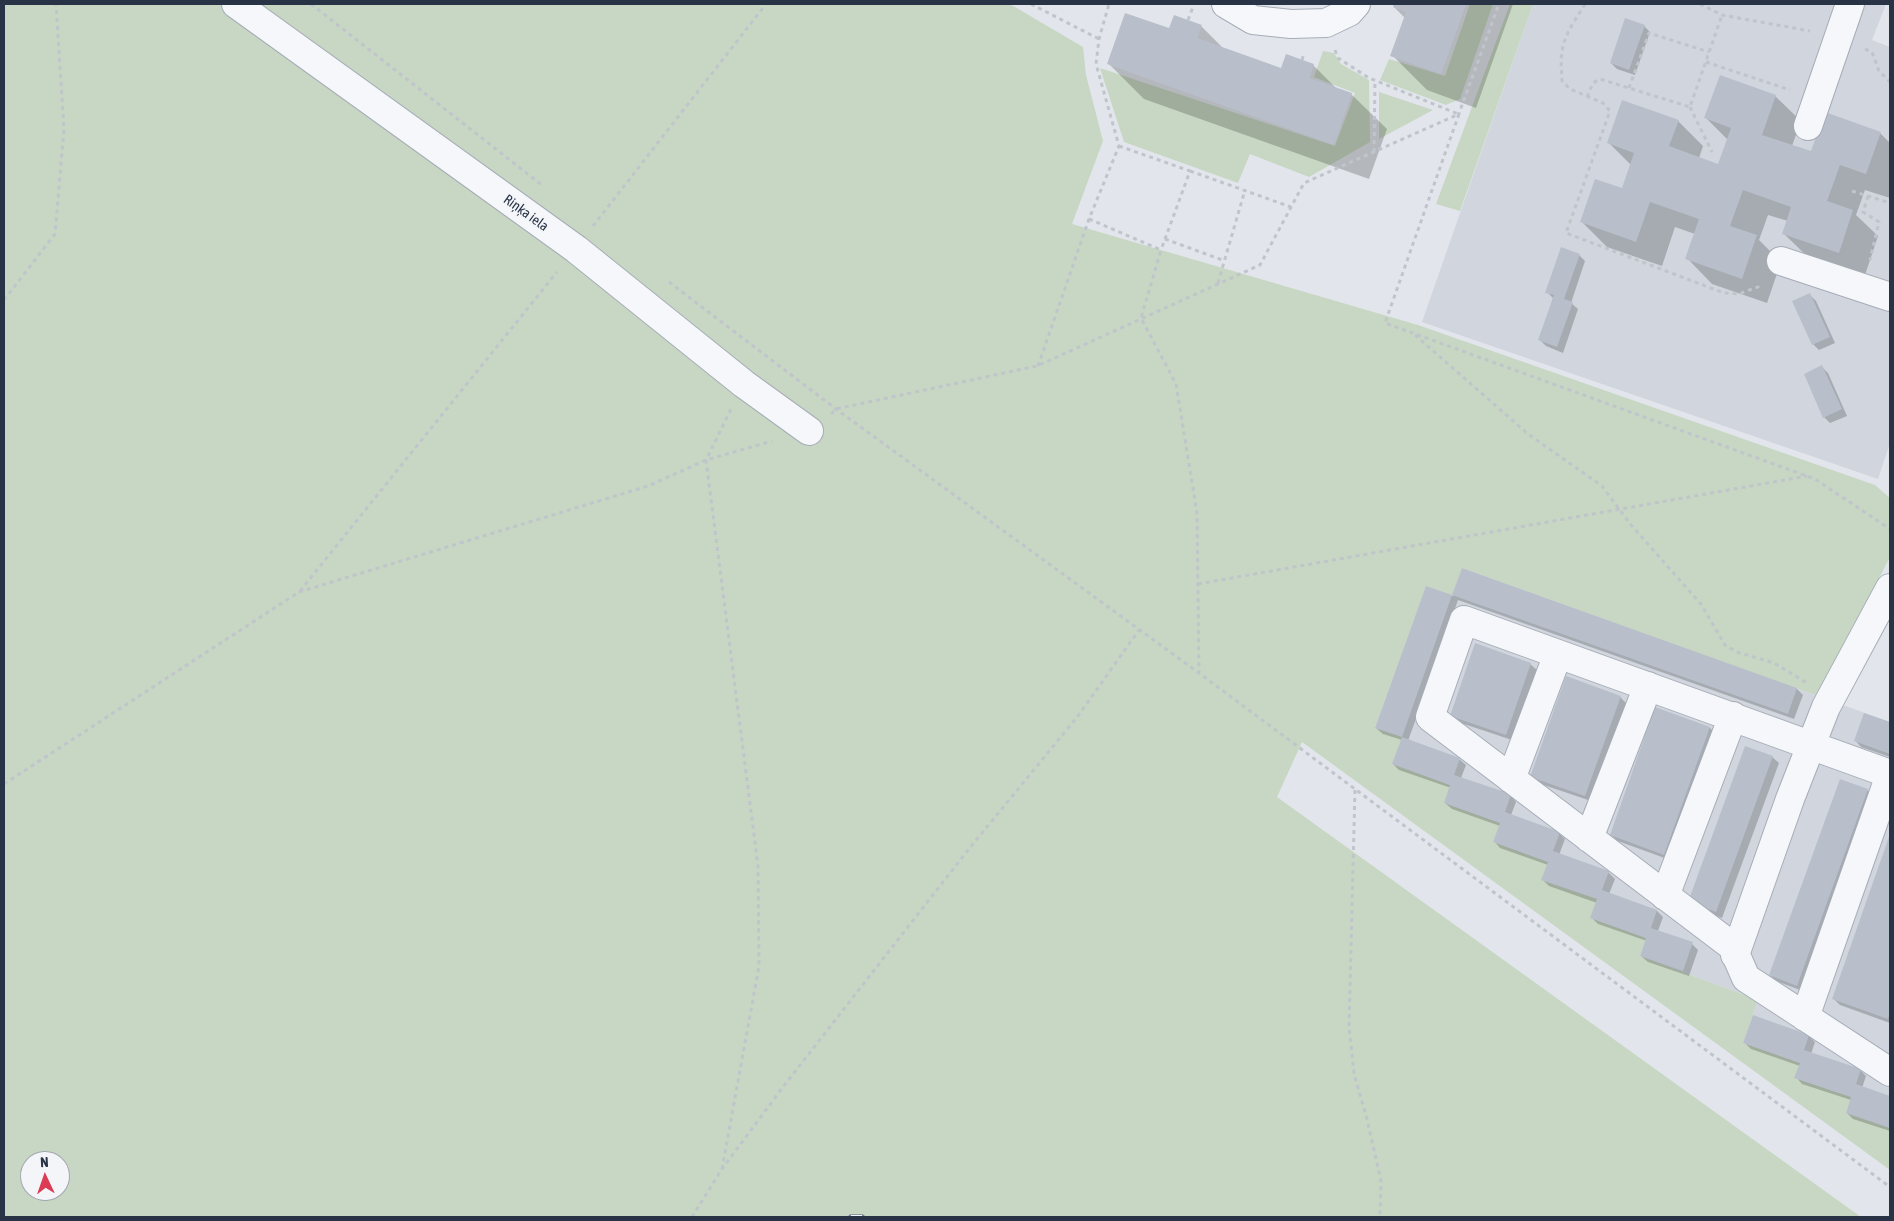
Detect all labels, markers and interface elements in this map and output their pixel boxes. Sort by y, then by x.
street label: Riņķa iela [500,191,552,235]
north arrow [20,1151,70,1201]
text: N [40,1154,49,1170]

